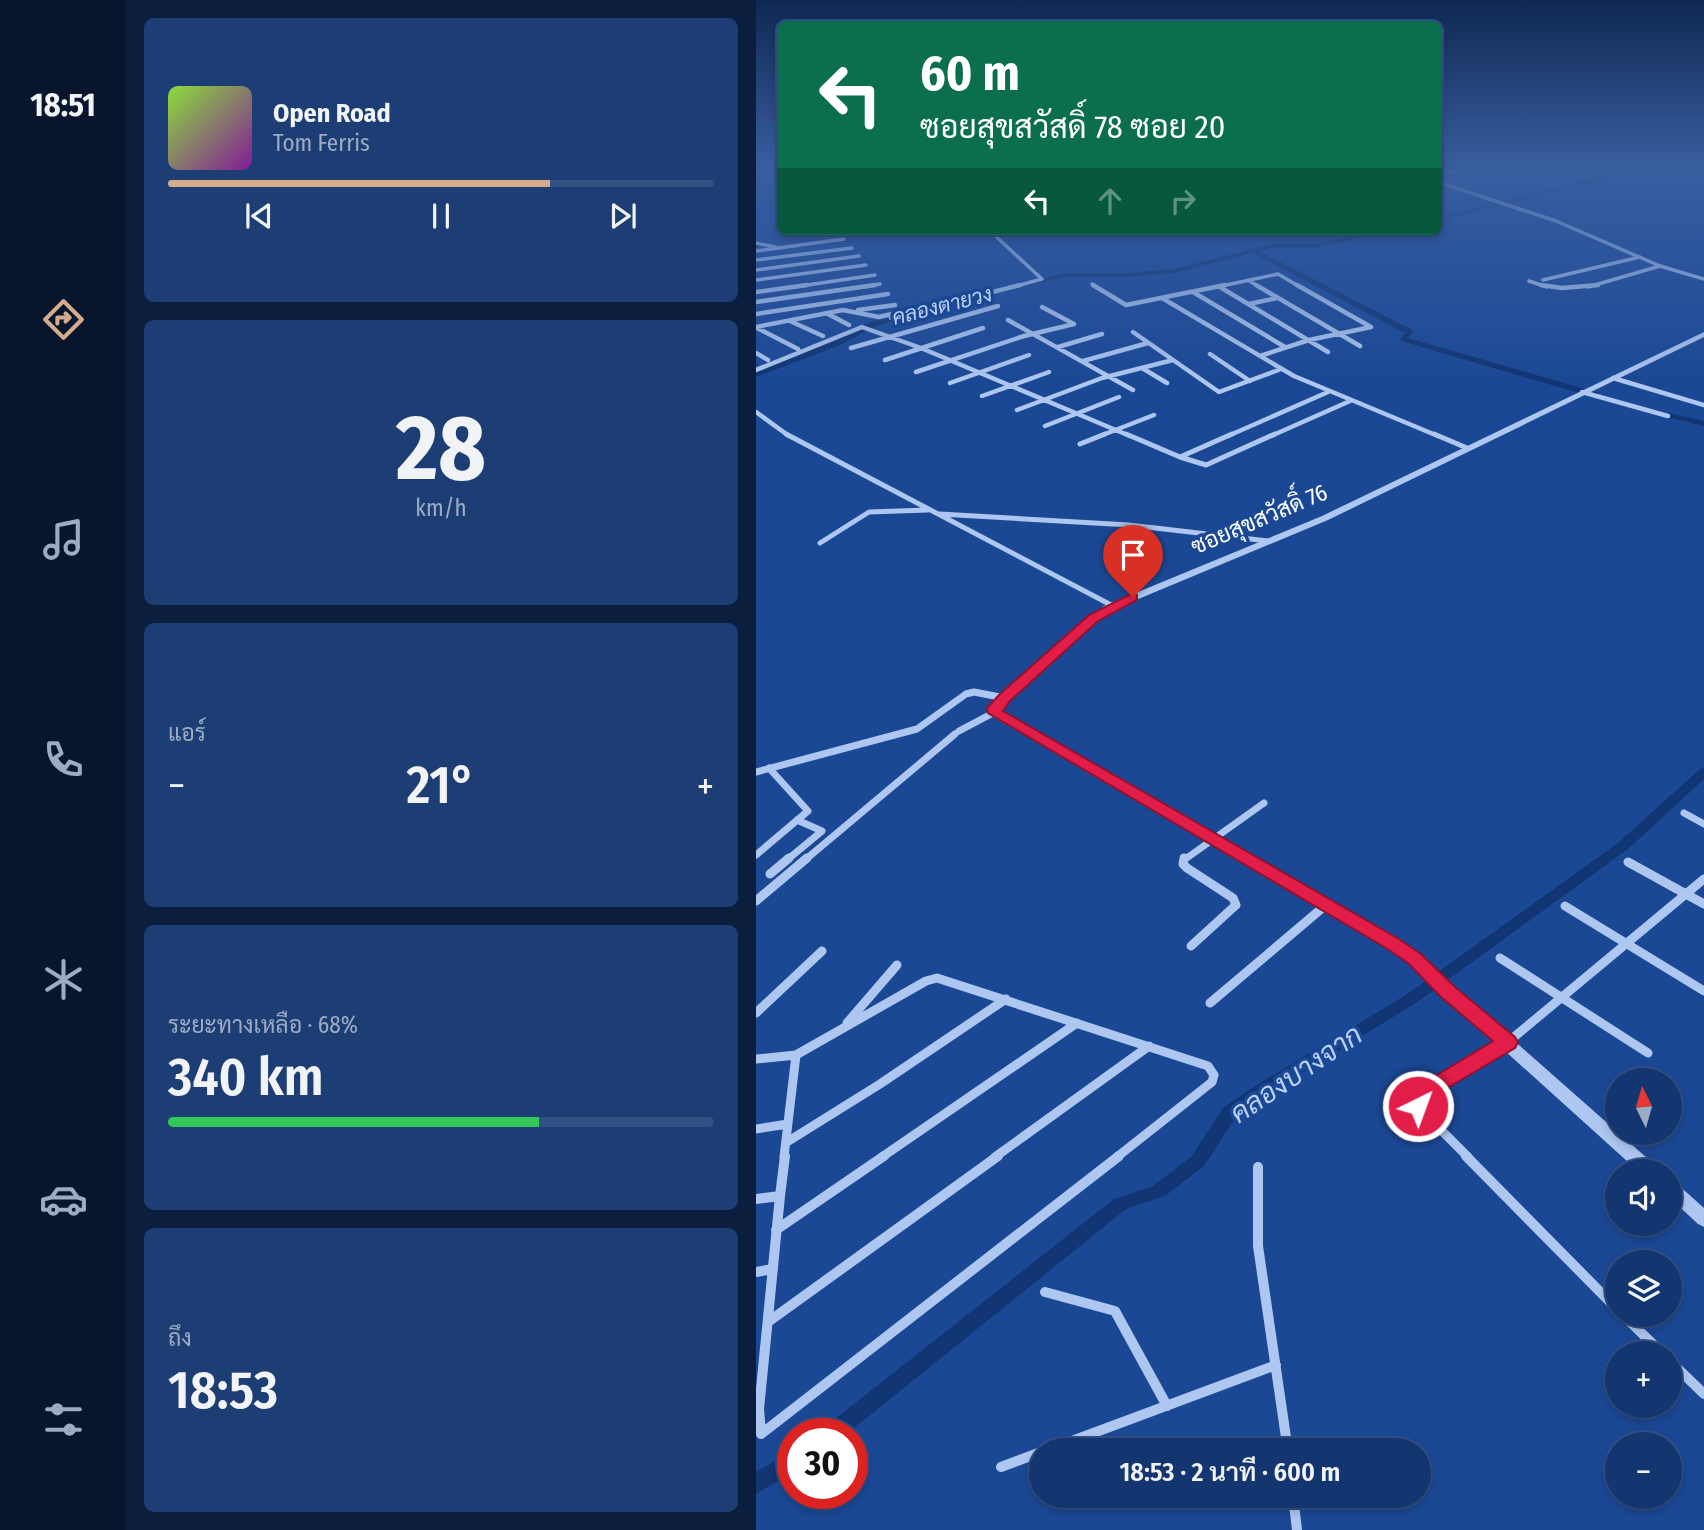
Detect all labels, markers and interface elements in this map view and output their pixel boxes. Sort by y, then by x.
text: 60 m [920,44,1020,103]
icon: left [805,49,896,140]
text: 18:51 [30,86,96,124]
text: Open Road [273,98,391,129]
text: ซอยสุขสวัสดิ์ 78 ซอย 20 [920,108,1225,146]
text: Tom Ferris [273,129,370,157]
icon: left [1018,182,1056,220]
icon: ahead [1091,182,1129,220]
icon: right [1164,182,1202,220]
icon: previous [240,197,278,235]
icon: pause [422,197,460,235]
icon: next [604,197,642,235]
water label: คลองตายวง [889,281,995,331]
icon: directions [39,295,88,344]
text: 28 [396,394,486,503]
street label: ซอยสุขสวัสดิ์ 76 [1183,470,1332,562]
text: km/h [415,494,467,522]
icon: music [39,515,88,564]
pin [1103,525,1163,597]
icon: arrive [1114,536,1152,574]
text: แอร์ [168,719,206,747]
icon: phone [39,735,88,784]
text: 21° [406,754,475,817]
text: − [168,763,185,809]
text: + [697,763,714,809]
icon: climate [39,955,88,1004]
text: ระยะทางเหลือ · 68% [168,1011,358,1039]
water label: คลองบางจาก [1224,1018,1368,1130]
text: 340 km [168,1046,323,1109]
north arrow [1605,1068,1682,1144]
map controls [1605,1068,1682,1509]
position arrow [1381,1069,1455,1143]
button: sound [1605,1159,1682,1236]
icon: car [39,1175,88,1224]
button: layers [1605,1250,1682,1327]
text: ถึง [168,1324,192,1352]
button: + [1605,1341,1682,1418]
text: 18:53 [168,1359,278,1422]
icon: filters [39,1395,88,1444]
speed limit sign: 30 [777,1418,868,1509]
button: − [1605,1432,1682,1509]
text: 18:53 · 2 นาที · 600 m [1120,1457,1340,1488]

